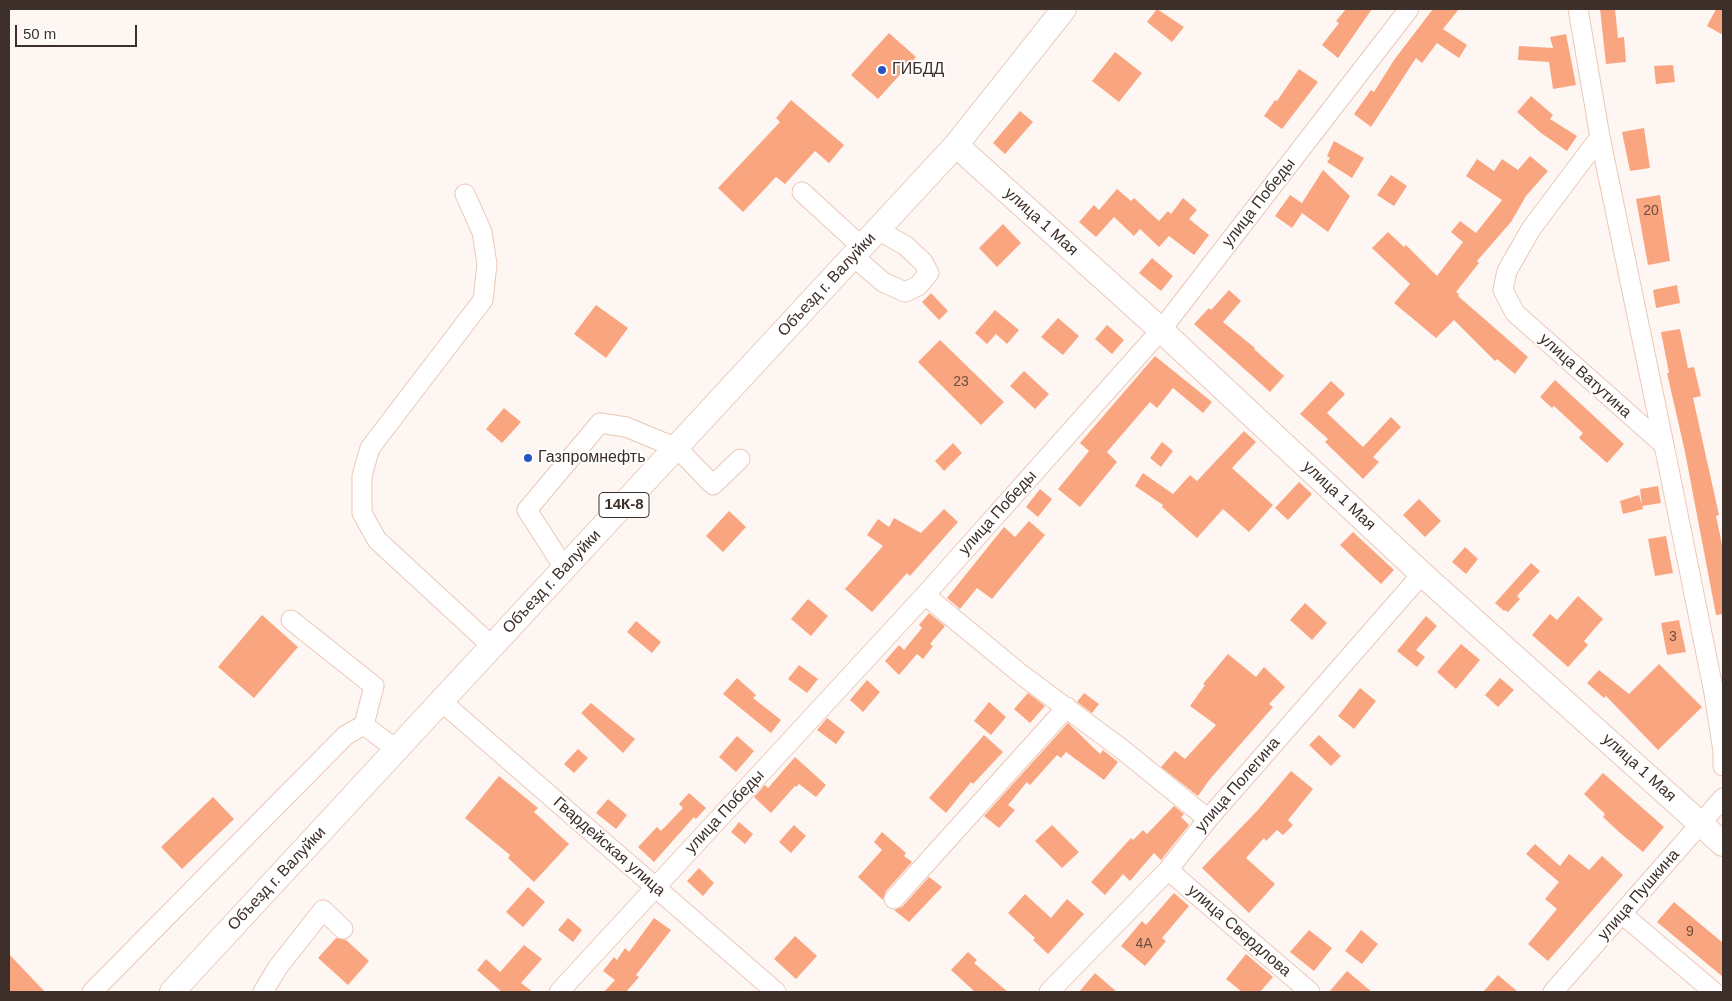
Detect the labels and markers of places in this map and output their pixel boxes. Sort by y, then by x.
place label: ГИБДД [892,60,944,80]
marker: ГИБДД [876,64,888,76]
place label: Газпромнефть [538,448,645,468]
marker: Газпромнефть [522,452,534,464]

